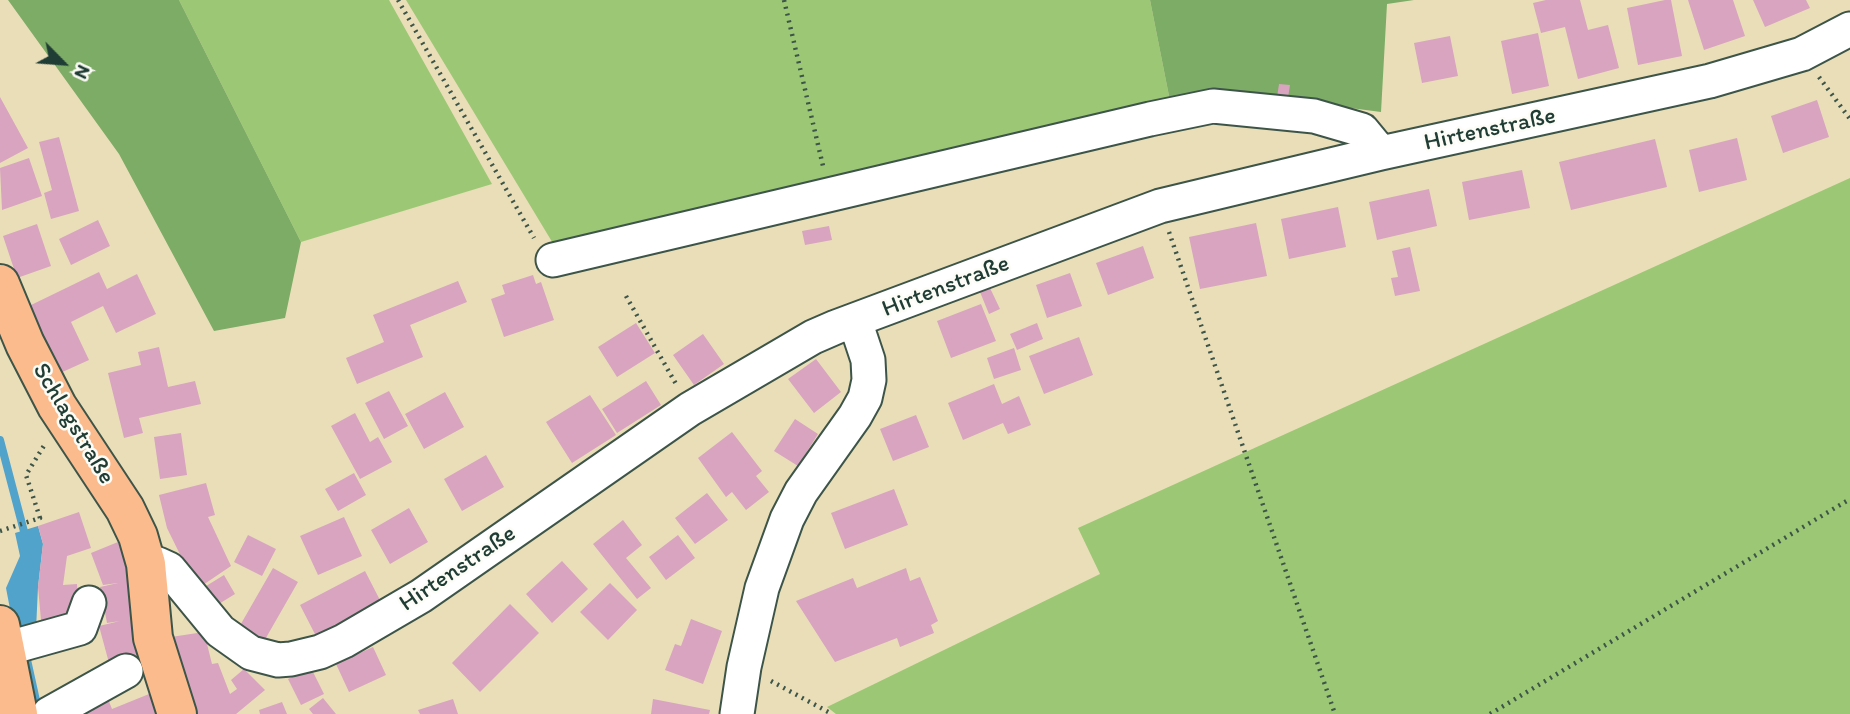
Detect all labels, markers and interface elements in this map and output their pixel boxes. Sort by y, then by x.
north arrow [28,28,98,98]
text: N [69,61,96,83]
street label: Hirtenstraße [1421,102,1559,158]
street label: Hirtenstraße [878,250,1014,324]
street label: Schlagstraße [26,358,120,490]
street label: Hirtenstraße [394,520,522,618]

